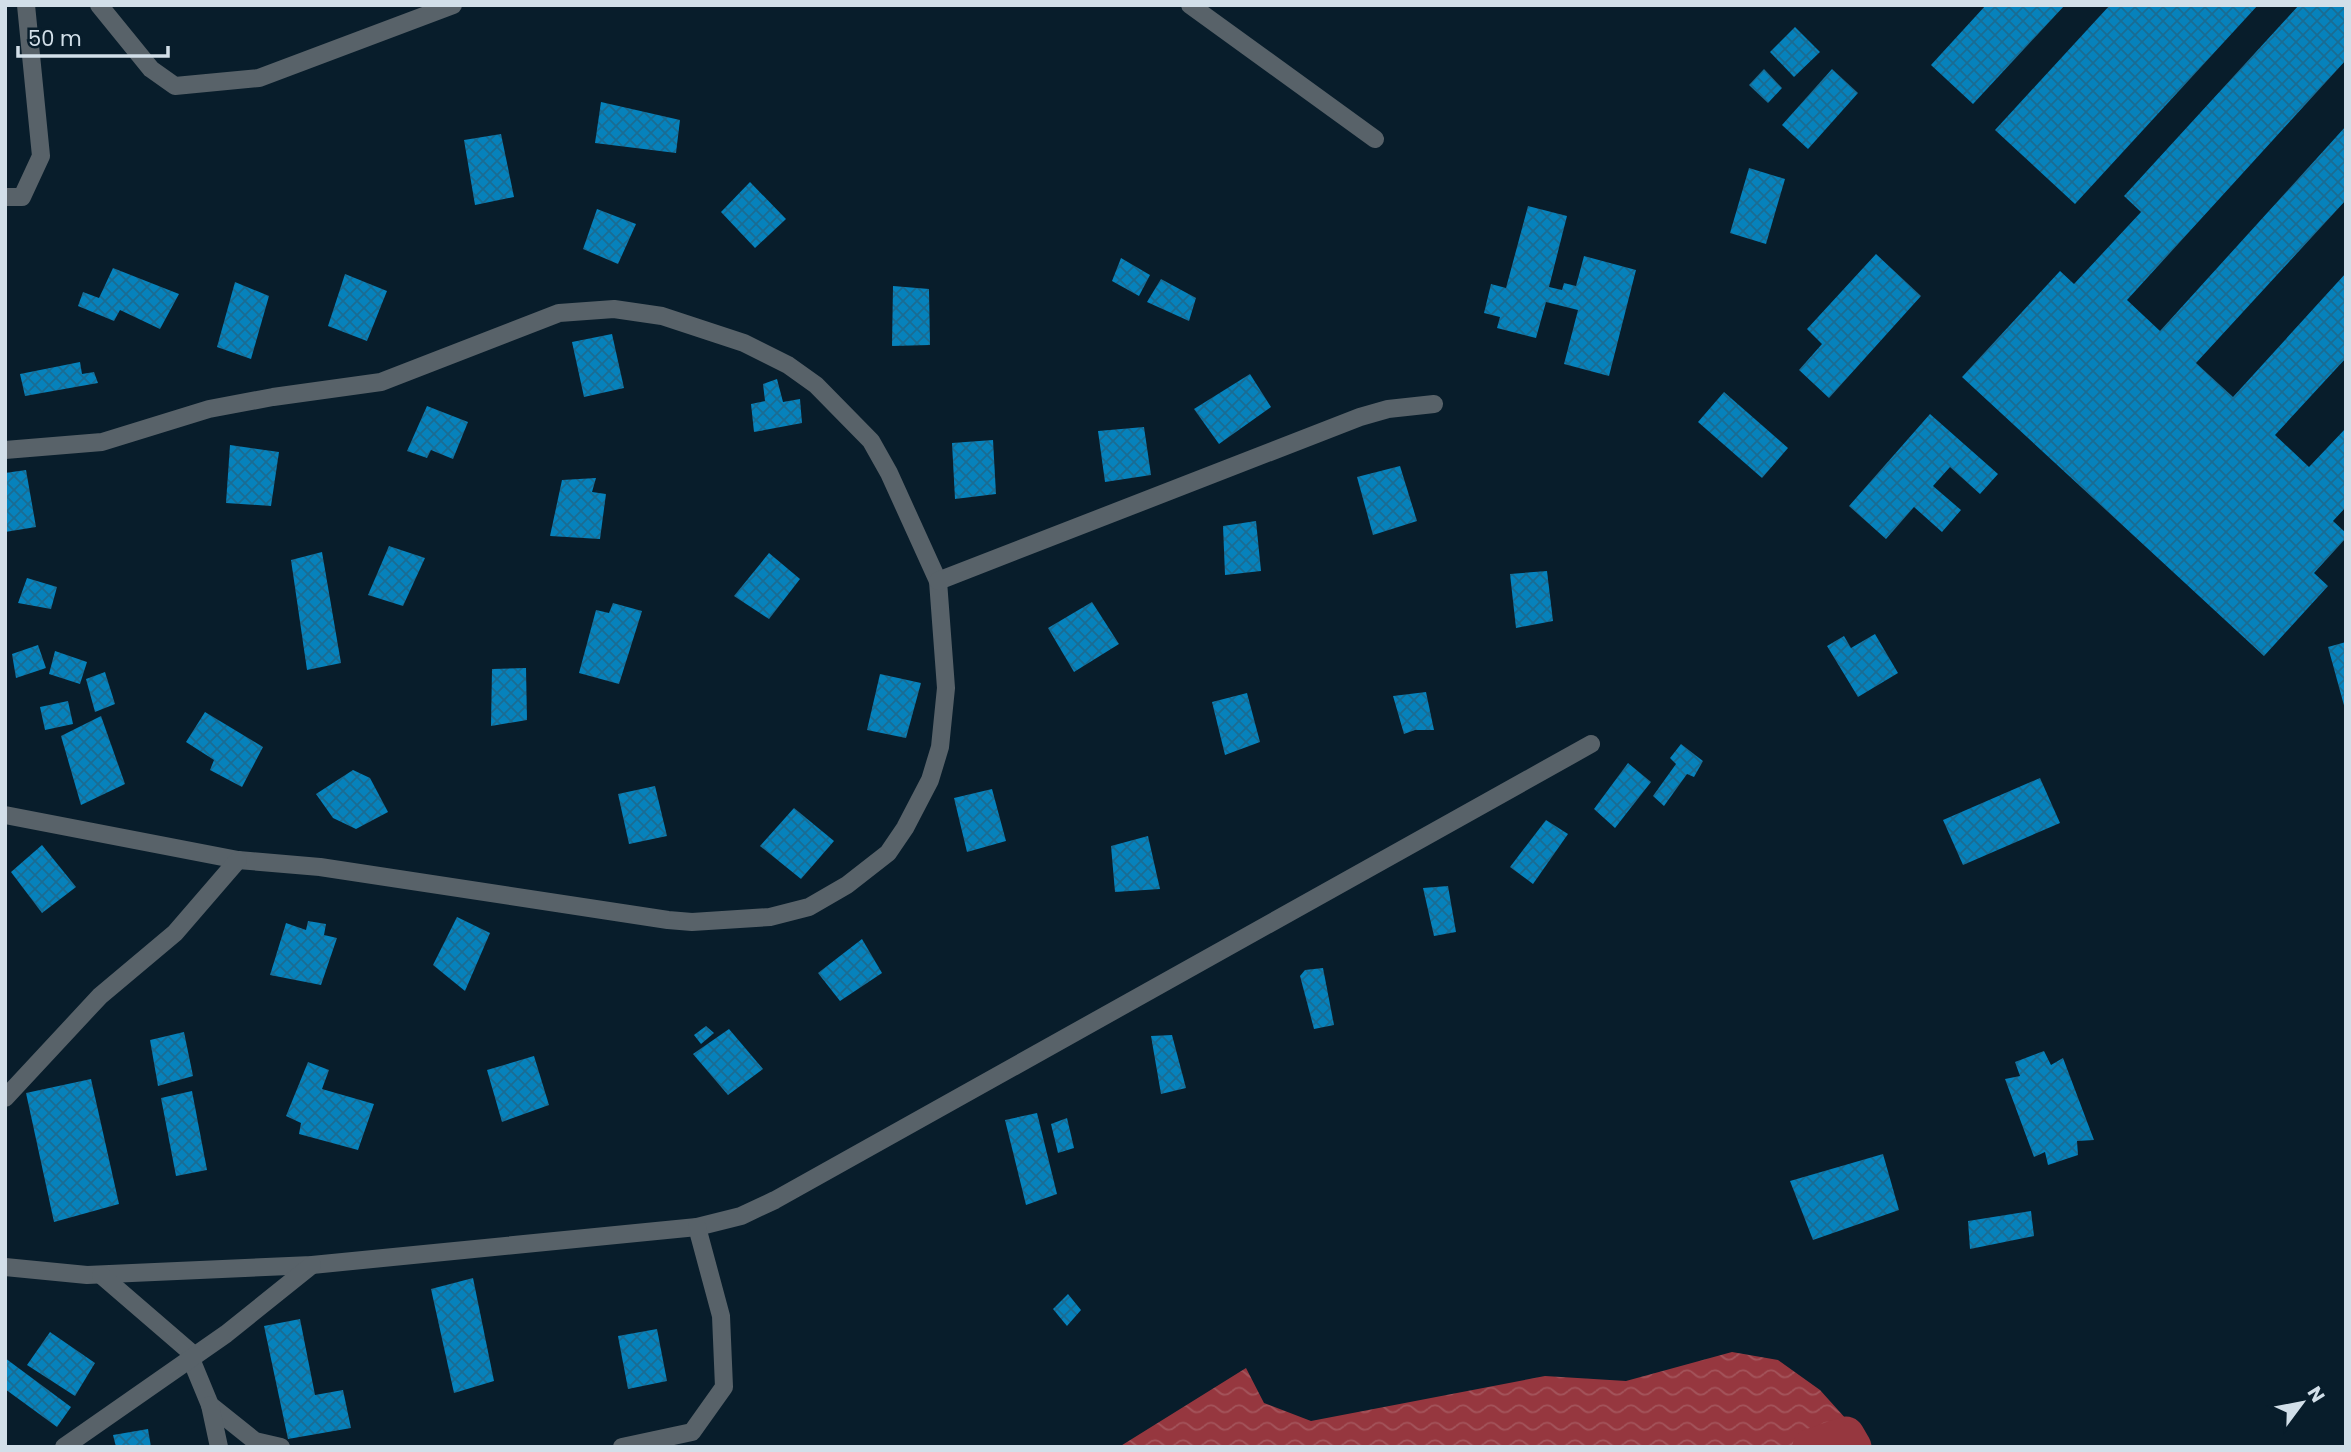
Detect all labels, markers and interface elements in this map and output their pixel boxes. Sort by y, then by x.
scale bar [18,14,168,58]
text: 50 m [28,24,82,53]
north arrow [2267,1368,2337,1438]
text: N [2301,1381,2331,1407]

